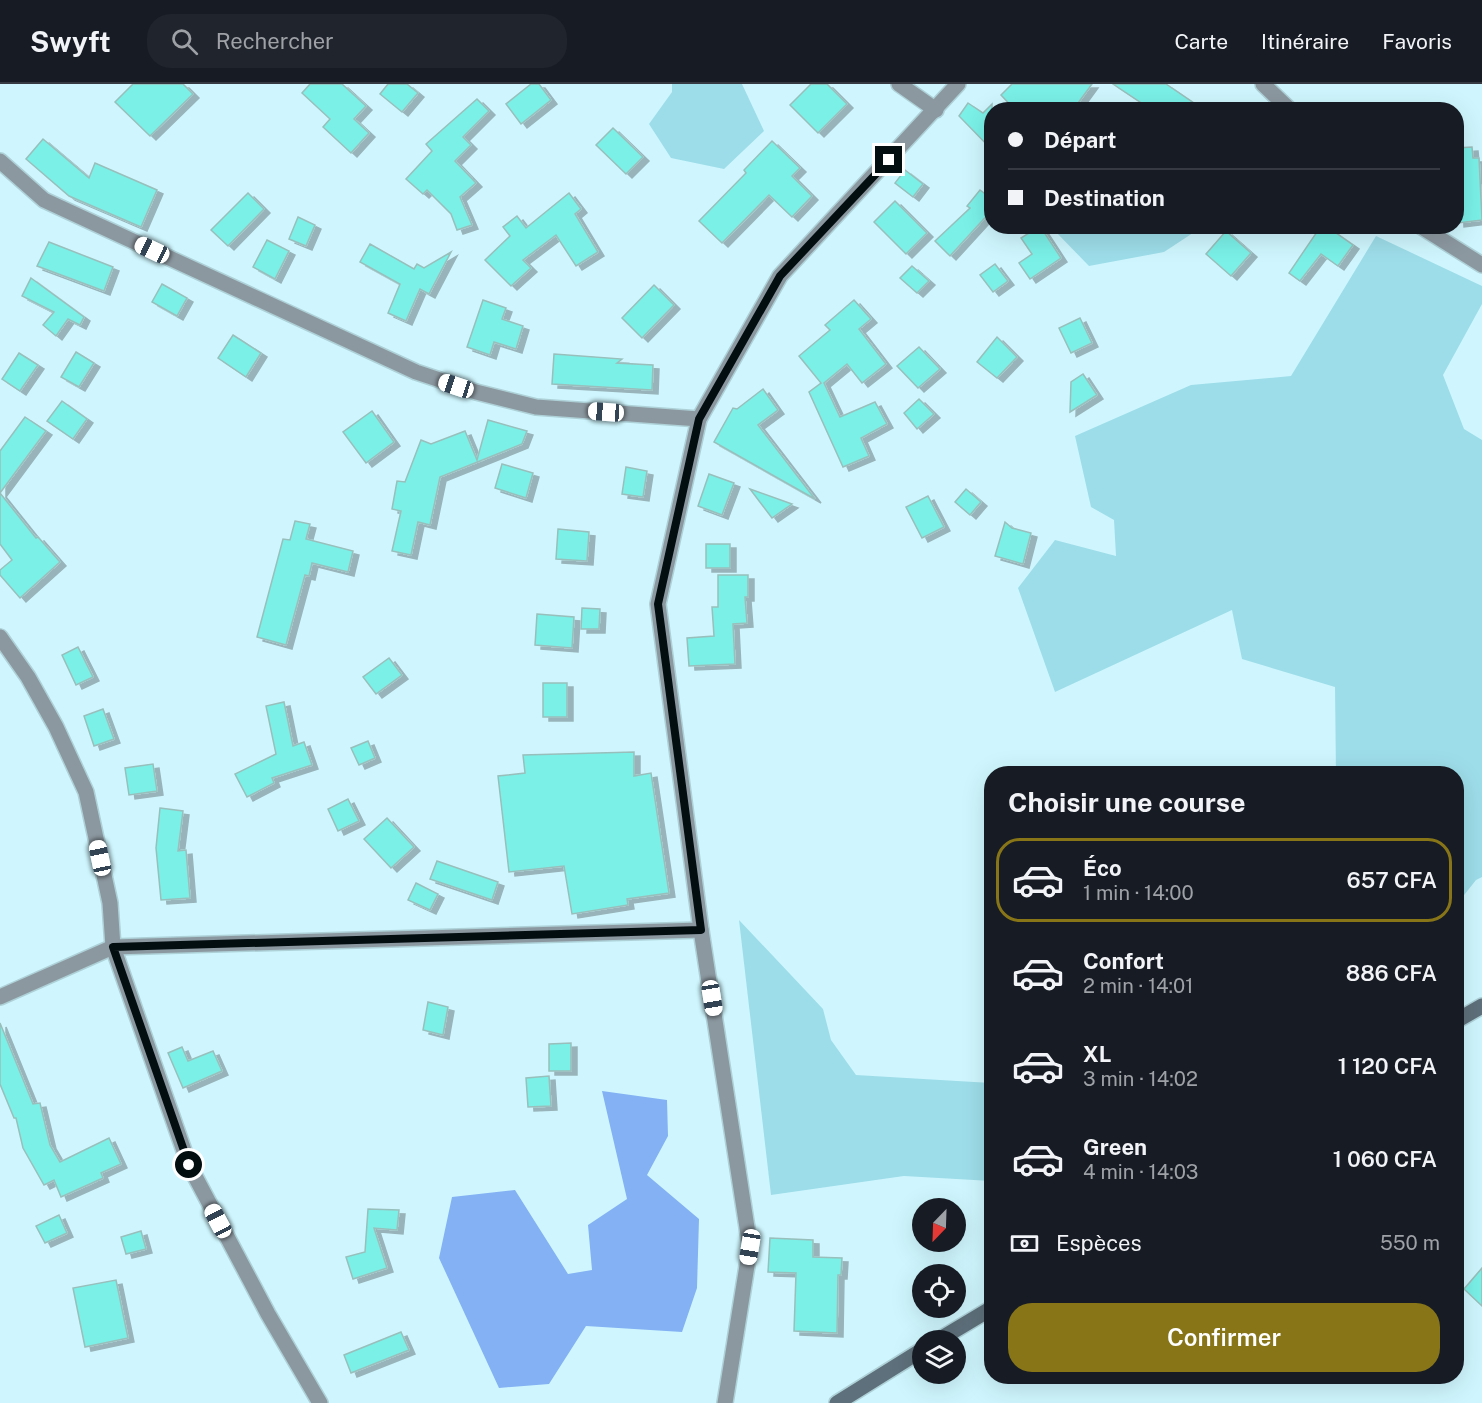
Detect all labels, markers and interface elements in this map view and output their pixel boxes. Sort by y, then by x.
search box [147,14,567,68]
text: Swyft [30,25,111,58]
icon: search [168,25,201,58]
text: Rechercher [216,28,334,54]
text: Carte [1174,29,1228,54]
text: Itinéraire [1261,29,1349,54]
text: Favoris [1382,29,1452,54]
text: Départ [1044,127,1116,153]
route end [875,146,902,173]
text: Destination [1044,185,1165,211]
car [132,234,172,266]
car [436,372,476,400]
car [587,402,625,422]
text: Choisir une course [1008,786,1246,818]
car [87,839,113,877]
icon: car [1011,853,1065,907]
text: Éco [1083,855,1122,881]
text: 657 CFA [1347,867,1437,893]
text: 1 min · 14:00 [1083,881,1194,905]
icon: car [1011,946,1065,1000]
text: Confort [1083,948,1164,974]
text: 886 CFA [1346,960,1437,986]
text: 2 min · 14:01 [1083,974,1193,998]
car [700,979,724,1017]
icon: car [1011,1039,1065,1093]
text: XL [1083,1041,1111,1067]
text: 1 120 CFA [1338,1053,1437,1079]
text: 3 min · 14:02 [1083,1067,1198,1091]
icon: car [1011,1132,1065,1186]
text: Green [1083,1134,1147,1160]
text: 1 060 CFA [1333,1146,1437,1172]
route start [175,1151,202,1178]
text: 4 min · 14:03 [1083,1160,1198,1184]
north arrow [912,1198,966,1252]
map controls [912,1198,966,1384]
car [202,1201,234,1241]
icon: cash [1008,1227,1041,1260]
car [738,1228,762,1266]
text: Espèces [1056,1230,1142,1256]
text: 550 m [1380,1231,1440,1255]
button: locate [912,1264,966,1318]
button: Confirmer [1008,1303,1440,1372]
button: layers [912,1330,966,1384]

